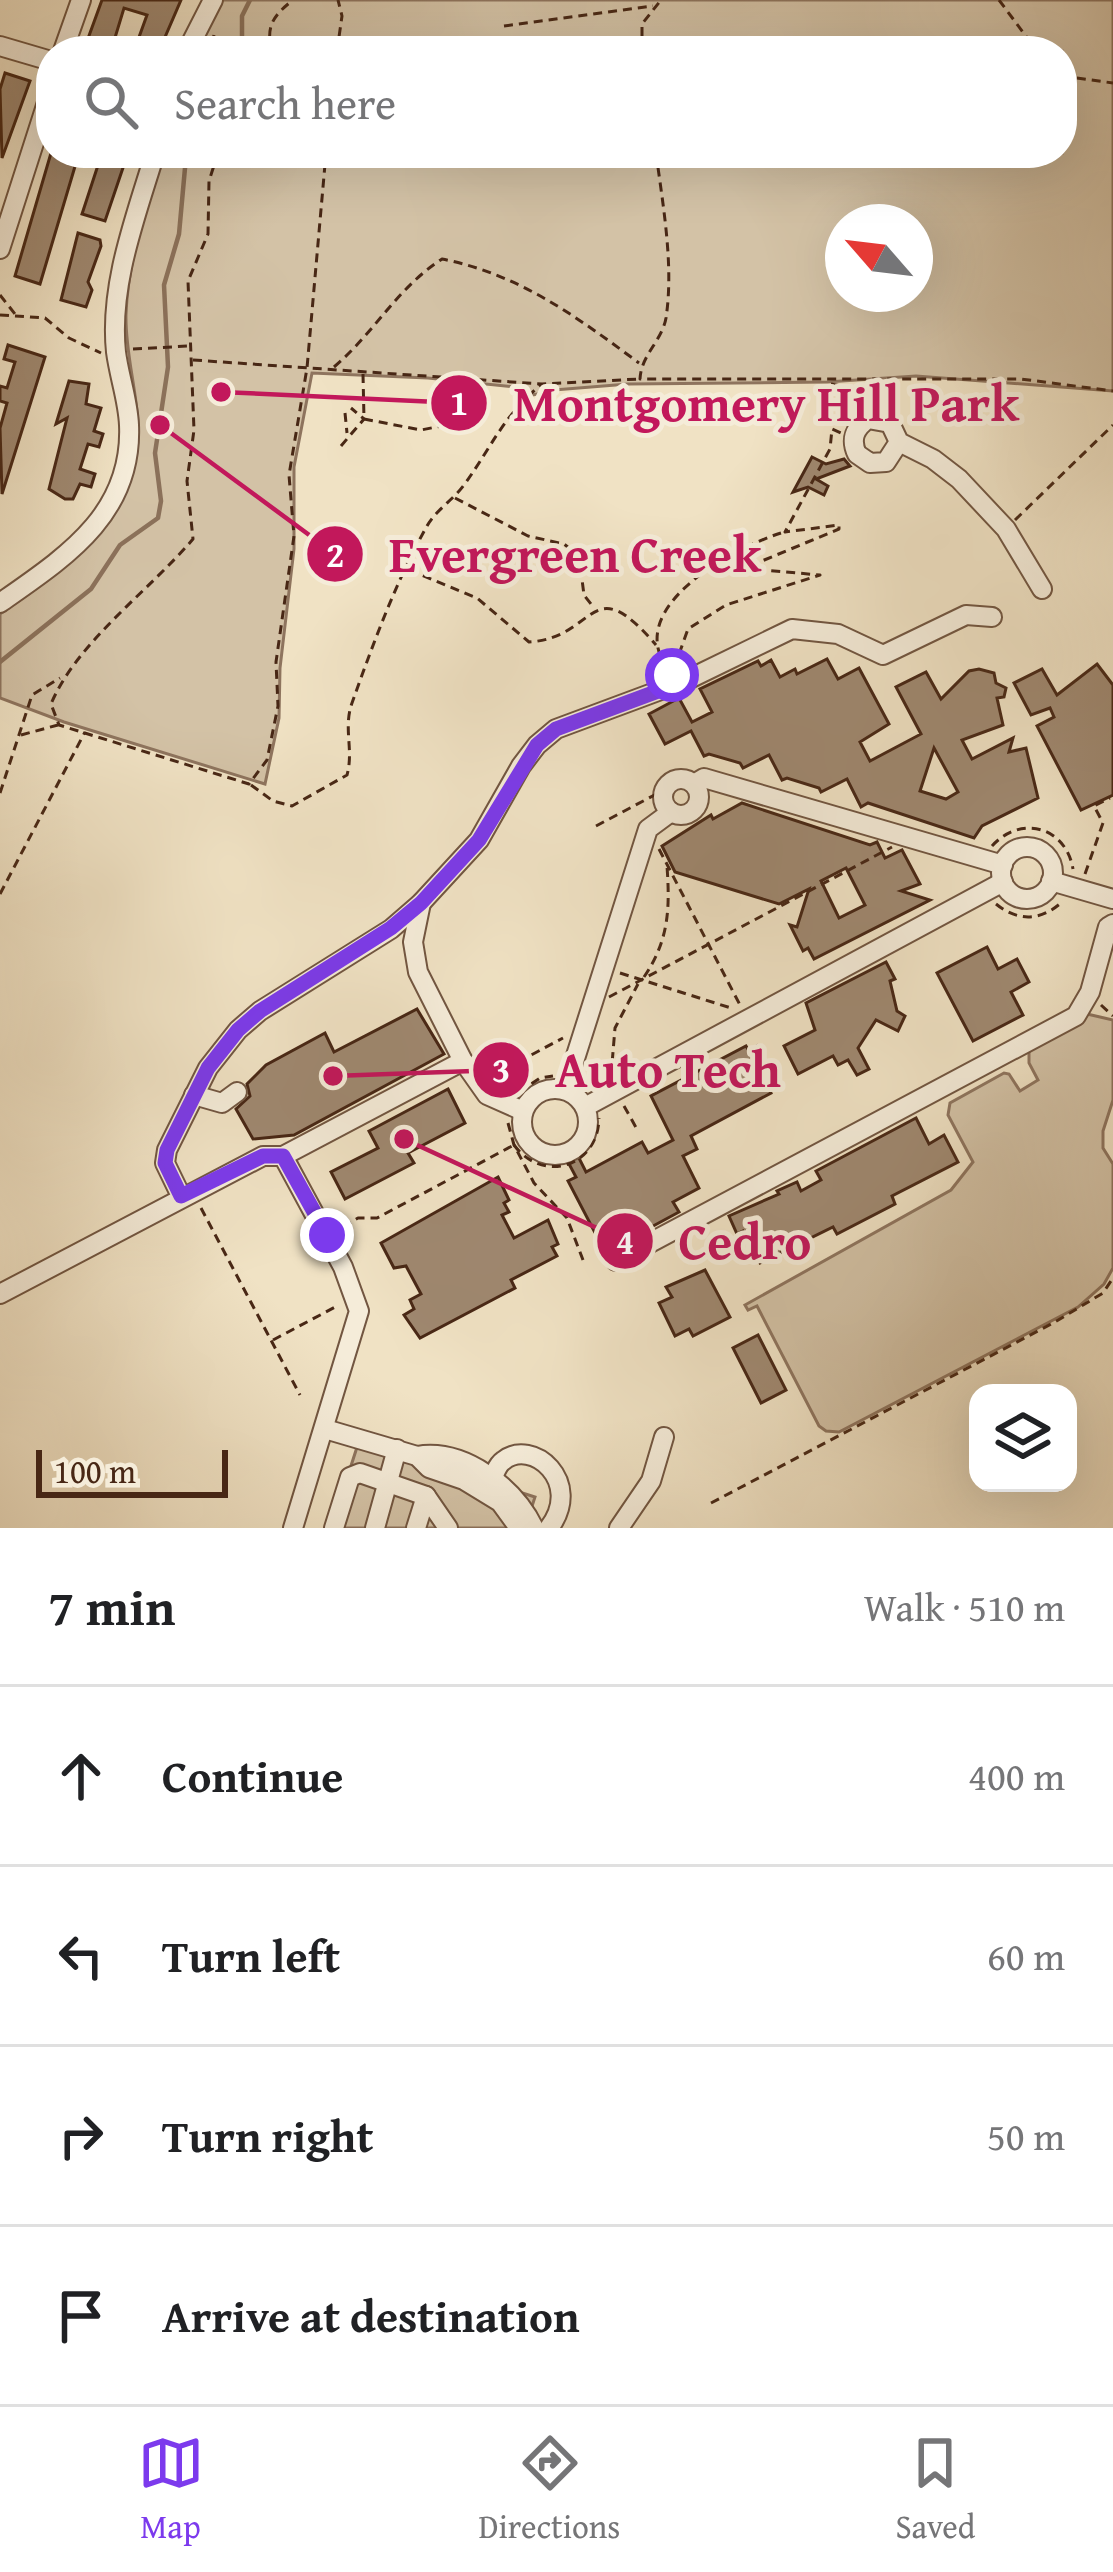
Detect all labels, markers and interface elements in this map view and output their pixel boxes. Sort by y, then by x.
search box [36,36,1077,168]
icon: search [78,69,144,135]
text: Search here [174,70,396,135]
north arrow [825,204,933,312]
callout: Montgomery Hill Park [429,359,1043,446]
text: Montgomery Hill Park [513,365,1020,440]
text: 1 [450,375,468,428]
callout: Evergreen Creek [305,511,785,598]
text: Evergreen Creek [389,516,762,591]
text: 2 [326,527,344,580]
route start [645,648,699,702]
callout: Auto Tech [471,1026,804,1113]
text: Auto Tech [555,1031,781,1106]
text: 3 [492,1042,510,1095]
callout: Cedro [595,1198,836,1285]
text: Cedro [679,1203,811,1278]
route end [300,1208,354,1262]
text: 4 [616,1214,634,1267]
map controls [969,1384,1077,1492]
button: layers [969,1384,1077,1492]
scale bar [36,1444,228,1497]
text: 100 m [54,1447,136,1495]
text: 7 min [48,1569,175,1644]
text: Walk · 510 m [864,1578,1065,1635]
icon: ahead [48,1743,114,1809]
text: Continue [162,1743,343,1808]
text: 400 m [968,1747,1065,1804]
icon: left [48,1923,114,1989]
text: Turn left [162,1923,340,1988]
text: 60 m [987,1927,1065,1984]
icon: right [48,2103,114,2169]
text: Turn right [162,2103,374,2168]
text: 50 m [987,2107,1065,2164]
icon: arrive [48,2283,114,2349]
text: Arrive at destination [162,2283,580,2348]
tab: Map [138,2430,204,2550]
tab: Directions [479,2430,620,2550]
tab: Saved [896,2430,975,2550]

